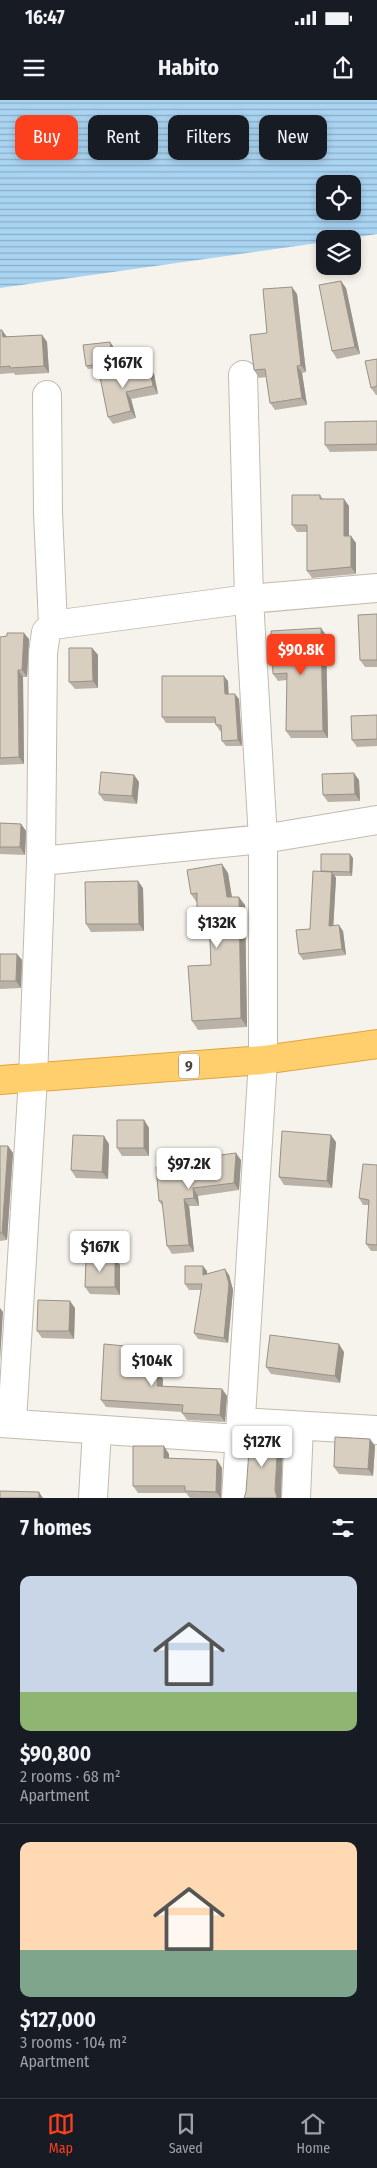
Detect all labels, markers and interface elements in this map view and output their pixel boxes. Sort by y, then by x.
text: 16:47 [25,6,65,29]
icon: menu [20,54,48,82]
text: Habito [158,54,219,81]
icon: share [329,54,357,82]
chip: Buy [15,115,78,160]
chip: Rent [88,115,158,160]
chip: Filters [168,115,249,160]
chip: New [259,115,327,160]
map controls [316,175,361,275]
button: locate [316,175,361,220]
button: layers [316,230,361,275]
pin: $167K [88,346,158,389]
text: $167K [104,353,142,372]
pin: $90.8K [260,634,342,676]
text: $90.8K [278,640,324,659]
pin: $132K [182,906,252,949]
text: $132K [198,913,236,932]
road number: 9 [179,1054,199,1078]
pin: $97.2K [148,1148,230,1190]
text: $97.2K [167,1154,211,1173]
pin: $167K [65,1230,135,1273]
text: $167K [81,1237,119,1256]
pin: $104K [117,1344,187,1387]
text: $104K [132,1351,172,1370]
pin: $127K [227,1426,297,1468]
text: $127K [243,1432,281,1451]
icon: filters [329,1514,357,1542]
text: 7 homes [20,1515,91,1541]
icon: home [144,1609,234,1699]
text: $90,800 [20,1741,91,1767]
text: 2 rooms · 68 m² [20,1767,121,1786]
text: Apartment [20,1786,89,1805]
icon: home [144,1874,234,1964]
text: $127,000 [20,2007,96,2033]
text: 3 rooms · 104 m² [20,2033,127,2052]
text: Apartment [20,2052,89,2071]
tab: Map [47,2110,75,2157]
tab: Saved [169,2110,203,2157]
tab: Home [297,2110,330,2157]

